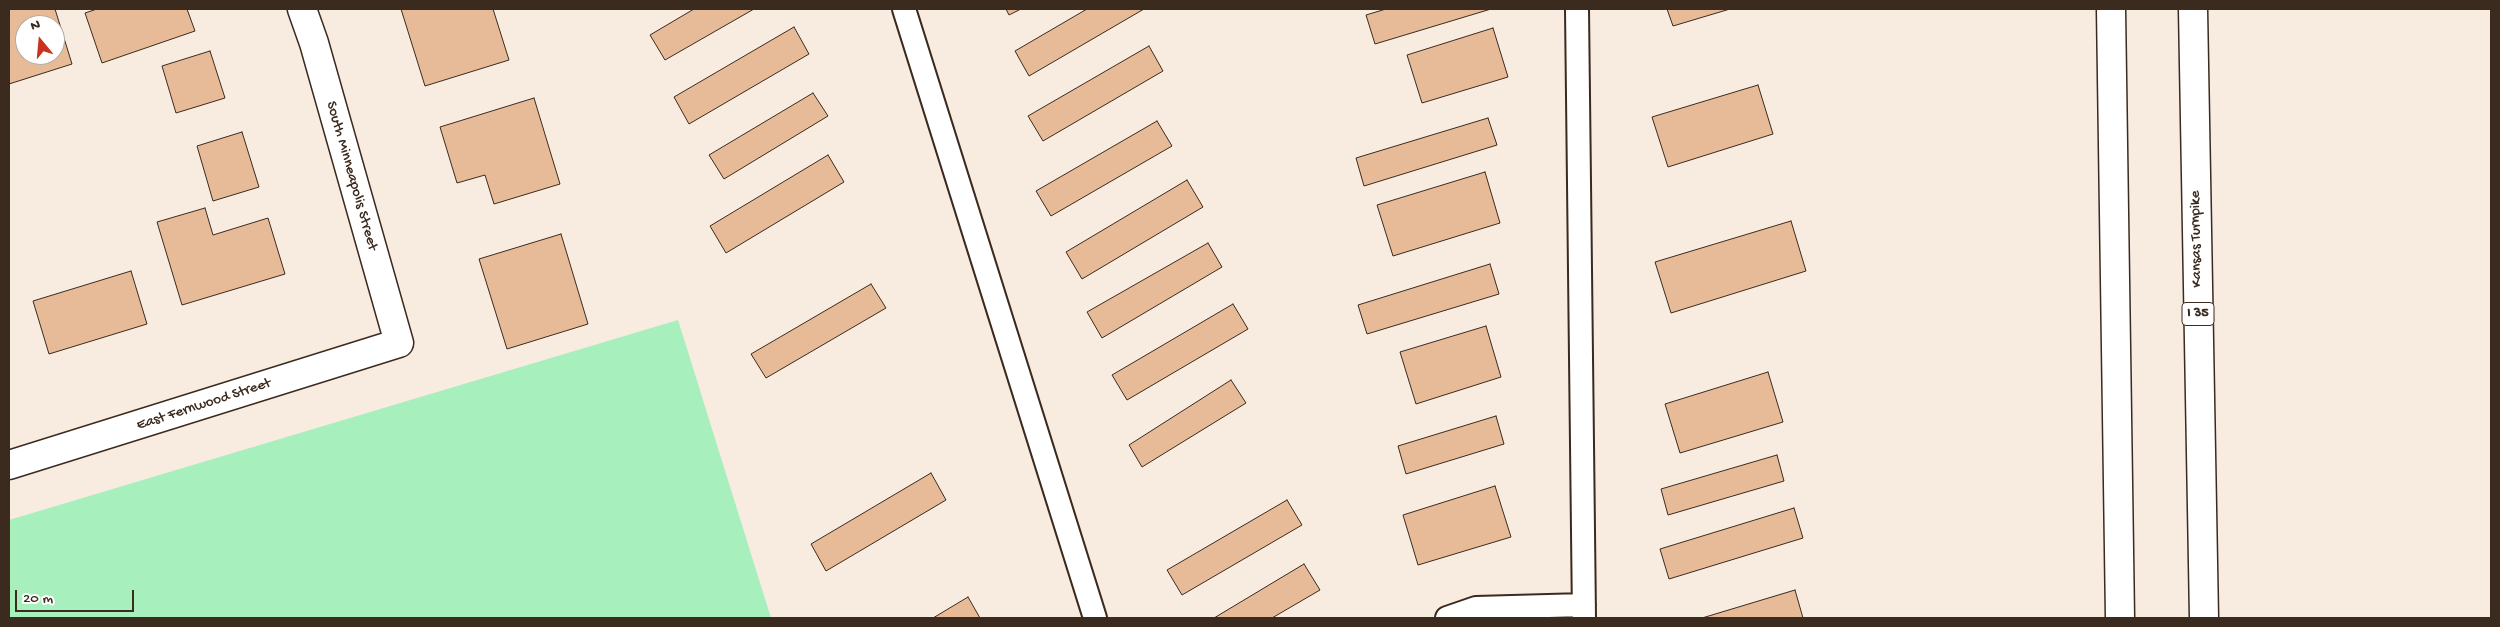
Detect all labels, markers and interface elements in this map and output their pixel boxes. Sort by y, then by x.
north arrow [15,15,65,65]
text: N [29,17,43,36]
street label: South Minneapolis Street [321,99,381,253]
street label: Kansas Turnpike [2187,190,2207,288]
road number: I 35 [2182,302,2214,326]
street label: East Fernwood Street [135,375,273,435]
scale bar [18,580,136,612]
text: 20 m [23,590,53,608]

